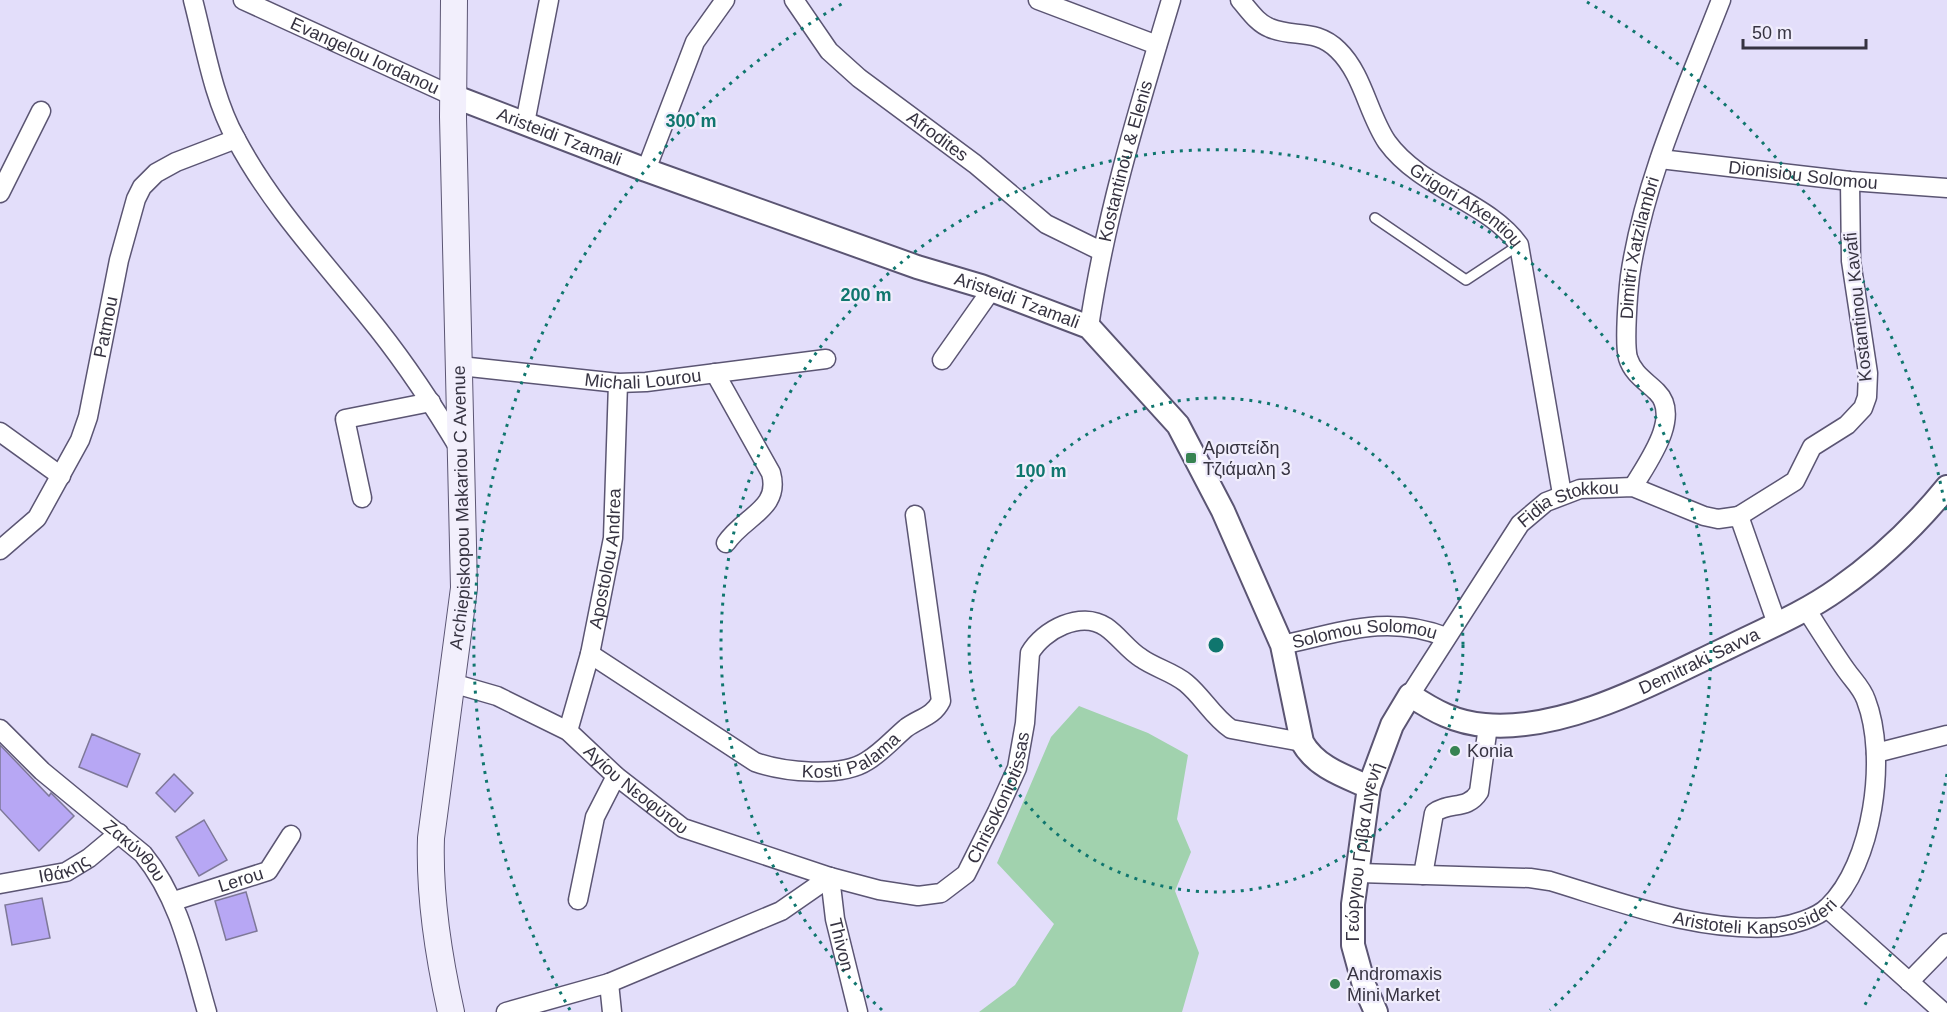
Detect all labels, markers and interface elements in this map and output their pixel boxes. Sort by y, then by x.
scale bar [1743,12,1866,50]
street label: Evangelou Iordanou [287,13,442,98]
text: 50 m [1752,23,1792,43]
street label: Kostantinou & Elenis [1095,78,1156,244]
street label: Aristeidi Tzamali [494,104,625,170]
street label: Afrodites [903,107,972,165]
text: 300 m [665,111,717,131]
street label: Dionisiou Solomou [1727,157,1878,193]
street label: Grigori Afxentiou [1406,159,1527,251]
street label: Dimitri Xatzilambri [1617,174,1663,320]
street label: Kostantinou Kavafi [1840,231,1876,383]
street label: Aristeidi Tzamali [952,269,1082,332]
text: 200 m [840,285,892,305]
street label: Patmou [90,295,122,359]
street label: Archiepiskopou Makariou C Avenue [446,365,474,651]
street label: Michali Lourou [584,365,702,393]
place label: Αριστείδη Τζιάμαλη 3 [1203,438,1291,479]
marker: Αριστείδη Τζιάμαλη 3 [1184,451,1198,465]
text: 100 m [1015,461,1067,481]
street label: Fidia Stokkou [1514,478,1619,532]
street label: Apostolou Andrea [585,487,625,631]
street label: Solomou Solomou [1290,616,1440,652]
street label: Demitraki Savva [1636,624,1763,698]
centre of rings [1206,635,1226,655]
street label: Kosti Palama [801,728,905,782]
street label: Chrisokoniotissas [963,730,1033,867]
street label: Αγίου Νεοφύτου [580,741,692,838]
place label: Konia [1467,741,1514,761]
marker: Konia [1448,744,1462,758]
street label: Γεώργιου Γρίβα Διγενή [1343,760,1387,942]
street label: Ζακύνθου [100,816,169,885]
street label: Ιθάκης [37,850,93,887]
street label: Lerou [216,863,266,896]
street label: Aristoteli Kapsosideri [1671,894,1841,938]
street label: Thivon [825,916,858,974]
place label: Andromaxis Mini Market [1347,964,1442,1005]
marker: Andromaxis Mini Market [1328,977,1342,991]

